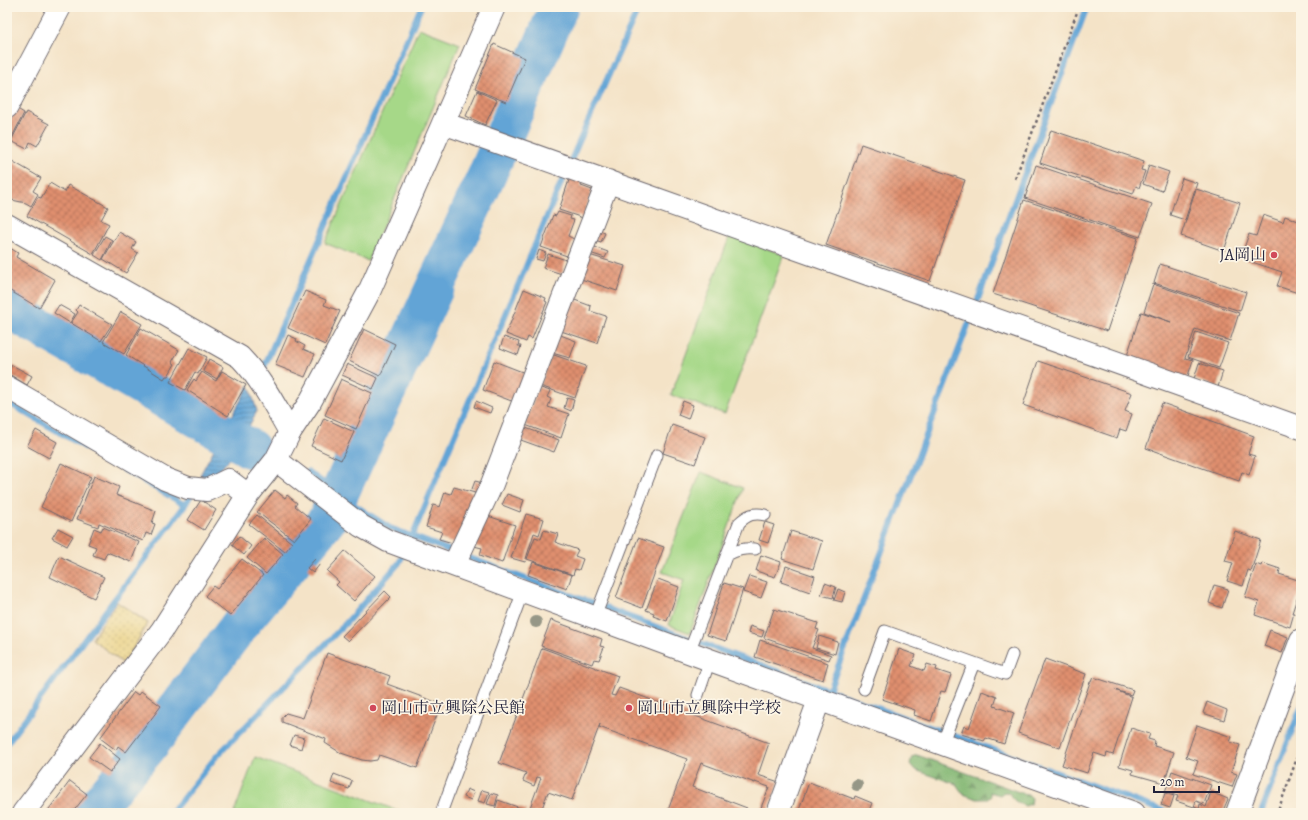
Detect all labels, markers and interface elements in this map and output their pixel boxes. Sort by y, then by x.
place label: JA岡山 [1220,244,1266,266]
marker: JA岡山 [1269,250,1279,260]
place label: 岡山市立興除公民館 [381,697,525,719]
place label: 岡山市立興除中学校 [637,697,781,719]
marker: 岡山市立興除公民館 [368,703,378,713]
marker: 岡山市立興除中学校 [624,703,634,713]
scale bar [1154,768,1219,794]
text: 20 m [1160,774,1184,790]

